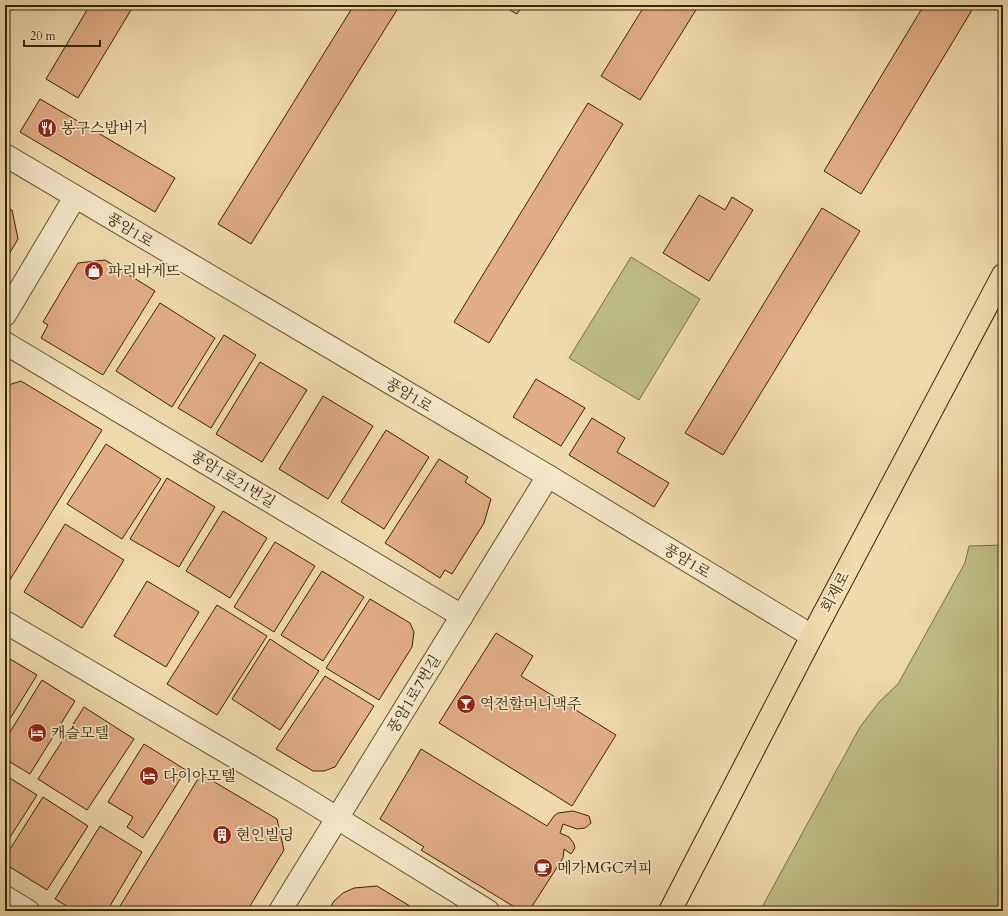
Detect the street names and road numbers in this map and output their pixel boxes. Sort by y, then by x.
street label: 풍암1로 [103,208,158,252]
street label: 풍암1로 [382,373,437,417]
street label: 풍암1로21번길 [187,446,279,512]
street label: 풍암1로 [660,539,715,583]
street label: 회재로 [816,568,854,616]
street label: 풍암1로7번길 [383,651,445,737]

